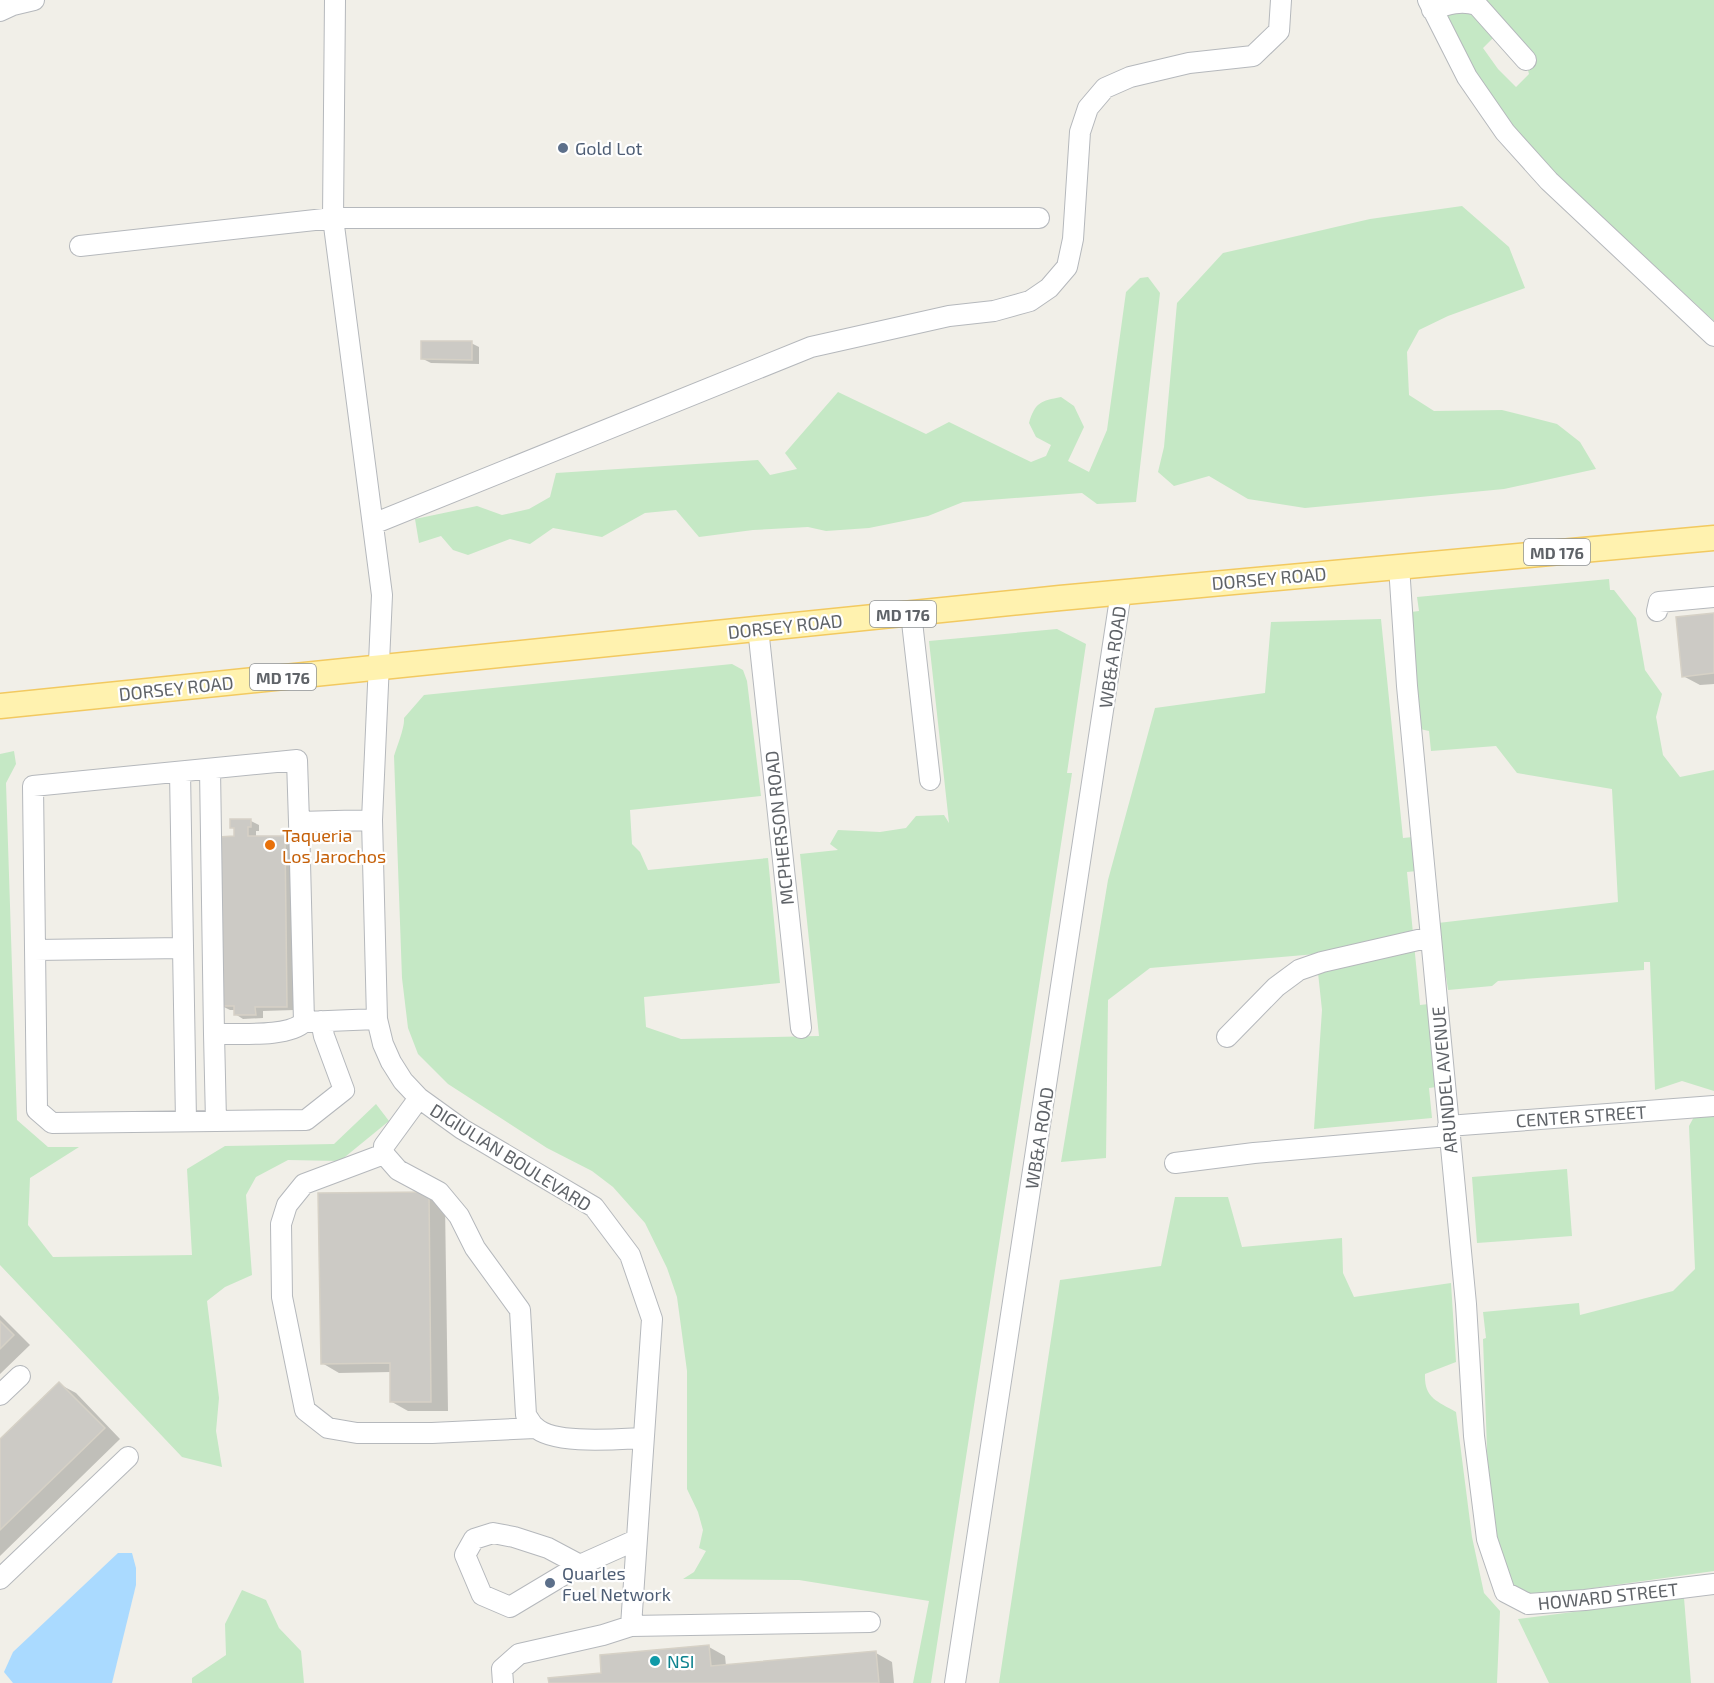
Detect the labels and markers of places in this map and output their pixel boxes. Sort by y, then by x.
place label: Gold Lot [575,137,643,159]
marker: Gold Lot [556,141,570,155]
place label: Taqueria Los Jarochos [282,824,386,867]
marker: Taqueria Los Jarochos [263,838,277,852]
place label: Quarles Fuel Network [562,1562,671,1605]
marker: Quarles Fuel Network [543,1576,557,1590]
place label: NSI [667,1650,695,1672]
marker: NSI [648,1654,662,1668]

